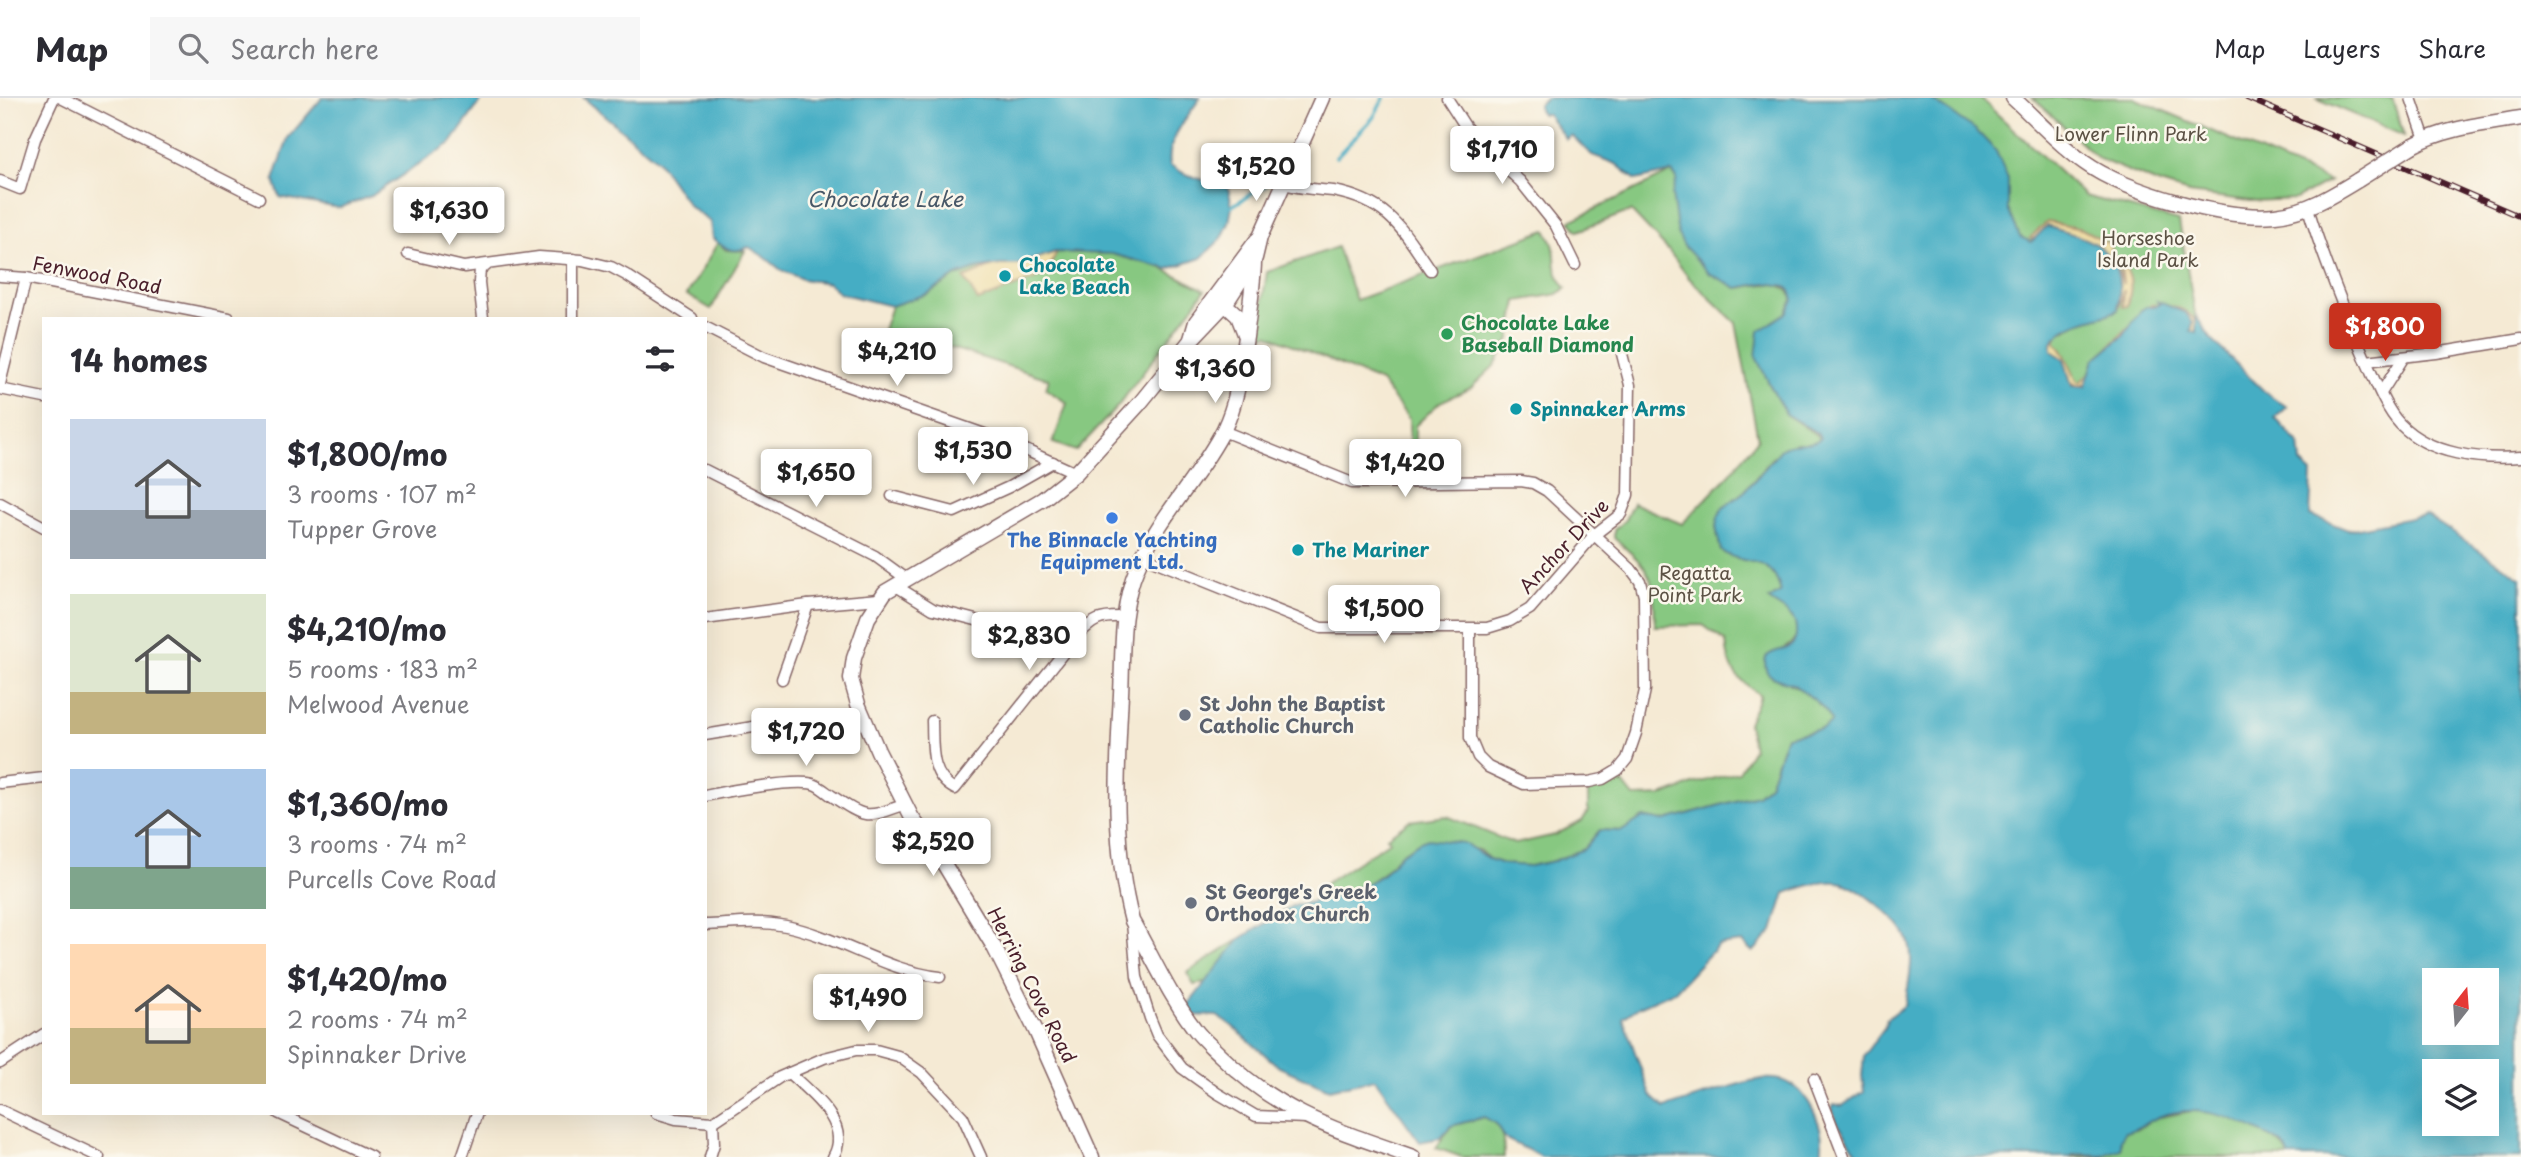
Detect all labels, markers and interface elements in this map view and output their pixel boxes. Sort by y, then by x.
search box [150,17,640,80]
text: Map [35,23,108,73]
icon: search [174,29,212,67]
text: Search here [230,29,379,68]
text: Map [2214,30,2265,66]
text: Layers [2303,30,2380,66]
text: Share [2418,30,2486,66]
park label: Lower Flinn Park [2055,119,2208,147]
pin: $1,710 [1445,126,1559,186]
text: $1,710 [1466,131,1538,166]
pin: $1,520 [1199,144,1313,203]
text: $1,520 [1217,148,1295,183]
water label: Chocolate Lake [807,182,965,214]
pin: $1,630 [392,188,506,247]
text: $1,630 [409,192,489,227]
park label: Horseshoe Island Park [2097,223,2199,273]
street label: Fenwood Road [30,248,164,300]
place label: Chocolate Lake Beach [1019,250,1130,300]
marker: Chocolate Lake Beach [997,268,1013,284]
pin: $1,800 [2328,303,2442,363]
place label: Chocolate Lake Baseball Diamond [1461,308,1634,358]
text: $1,800 [2345,308,2425,343]
marker: Chocolate Lake Baseball Diamond [1439,326,1455,342]
pin: $4,210 [840,328,954,388]
text: $4,210 [857,333,937,368]
text: 14 homes [70,337,208,382]
icon: filters [641,340,679,378]
pin: $1,360 [1158,345,1272,405]
text: $1,360 [1175,350,1255,385]
place label: Spinnaker Arms [1530,394,1685,422]
marker: Spinnaker Arms [1508,401,1524,417]
pin: $1,530 [916,428,1030,487]
text: $1,800/mo [287,431,447,476]
text: $1,530 [934,432,1012,467]
pin: $1,420 [1348,440,1462,499]
text: $1,420 [1365,444,1445,479]
icon: home [126,447,210,531]
pin: $1,650 [759,450,873,509]
text: $1,650 [777,454,855,489]
text: 3 rooms · 107 m² [287,476,477,511]
street label: Anchor Drive [1512,492,1615,599]
marker: The Binnacle Yachting Equipment Ltd. [1104,510,1120,526]
text: Tupper Grove [287,511,437,546]
place label: The Binnacle Yachting Equipment Ltd. [1007,525,1217,575]
place label: The Mariner [1312,535,1430,563]
marker: The Mariner [1290,542,1306,558]
park label: Regatta Point Park [1647,558,1743,608]
pin: $1,500 [1327,586,1441,645]
text: $1,500 [1344,590,1424,625]
text: $4,210/mo [287,606,446,651]
pin: $2,830 [972,612,1086,672]
text: $2,830 [987,617,1071,652]
icon: home [126,622,210,706]
text: 5 rooms · 183 m² [287,651,478,686]
text: Melwood Avenue [287,686,470,721]
place label: St John the Baptist Catholic Church [1199,689,1385,739]
marker: St John the Baptist Catholic Church [1177,707,1193,723]
pin: $1,720 [749,708,863,768]
text: $1,720 [767,713,845,748]
text: $1,360/mo [287,781,448,826]
icon: home [126,797,210,881]
pin: $2,520 [876,818,990,878]
text: $2,520 [892,823,974,858]
text: 3 rooms · 74 m² [287,826,467,861]
text: Purcells Cove Road [287,861,497,896]
place label: St George's Greek Orthodox Church [1205,877,1377,927]
marker: St George's Greek Orthodox Church [1183,895,1199,911]
street label: Herring Cove Road [981,902,1084,1067]
text: $1,420/mo [287,956,447,1001]
north arrow [2422,968,2499,1045]
map controls [2422,968,2499,1136]
icon: home [126,972,210,1056]
pin: $1,490 [811,974,925,1034]
text: $1,490 [829,979,907,1014]
text: 2 rooms · 74 m² [287,1001,468,1036]
text: Spinnaker Drive [287,1036,467,1071]
button: layers [2422,1059,2499,1136]

